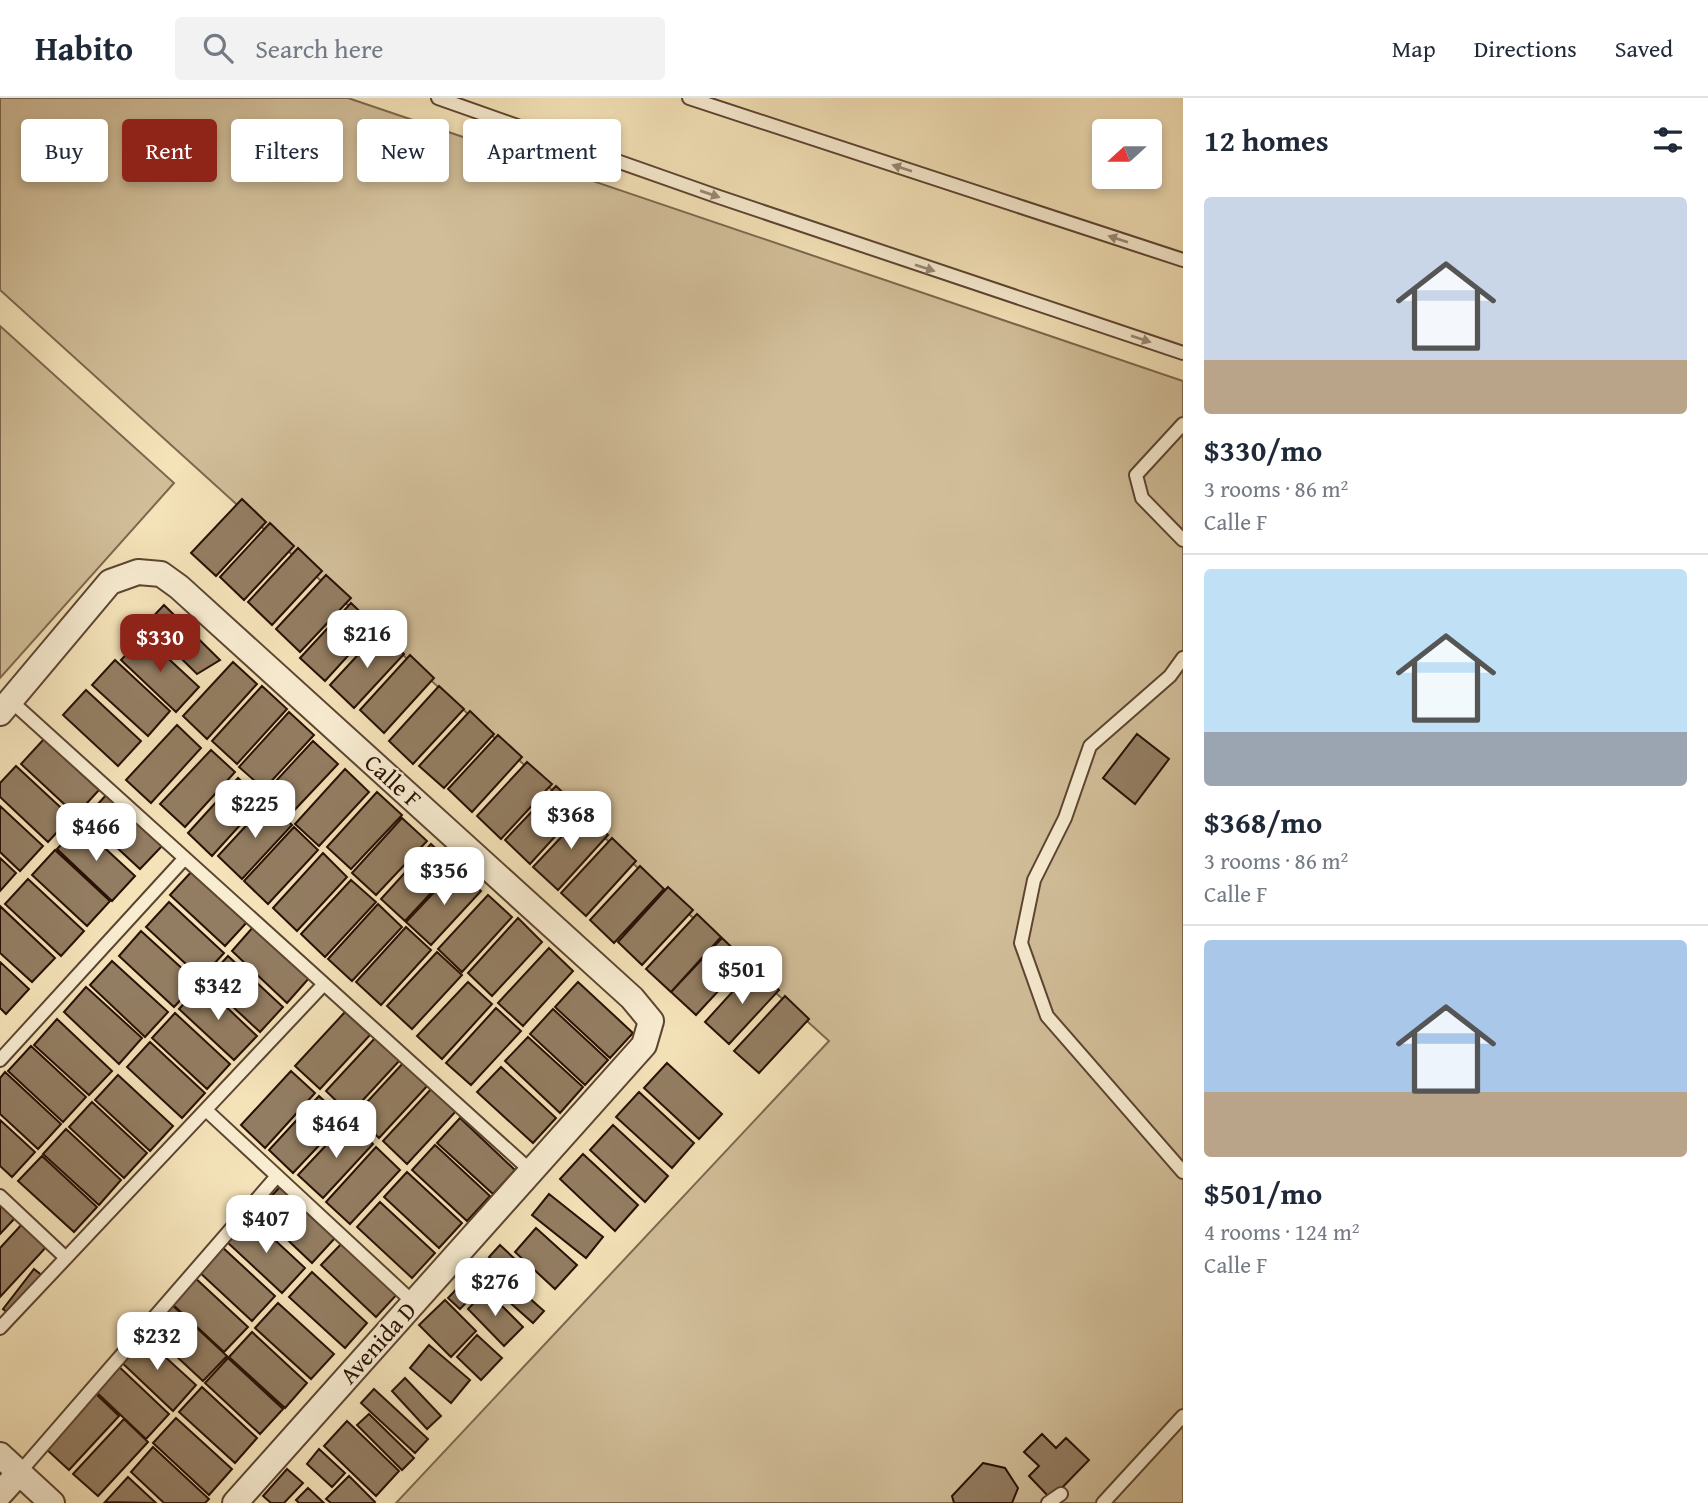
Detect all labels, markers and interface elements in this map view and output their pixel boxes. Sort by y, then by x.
search box [175,17,665,80]
text: Habito [35,24,133,72]
icon: search [199,29,237,67]
text: Search here [255,29,383,68]
text: Map [1392,31,1436,66]
text: Directions [1474,31,1577,66]
text: Saved [1615,31,1673,66]
text: 12 homes [1204,118,1329,162]
chip: Buy [21,119,108,182]
chip: Rent [122,119,217,182]
chip: Filters [231,119,343,182]
chip: New [357,119,449,182]
chip: Apartment [463,119,621,182]
north arrow [1092,119,1162,189]
map controls [1092,119,1162,189]
icon: filters [1649,121,1687,159]
one-way arrow [891,162,912,173]
one-way arrow [700,189,721,200]
one-way arrow [1108,233,1129,243]
icon: home [1383,243,1509,369]
one-way arrow [915,263,936,273]
one-way arrow [1131,334,1152,345]
text: $330/mo [1204,428,1322,472]
text: 3 rooms · 86 m² [1204,472,1348,505]
text: Calle F [1204,505,1267,538]
pin: $216 [326,610,408,670]
pin: $330 [119,614,201,674]
icon: home [1383,615,1509,741]
text: $216 [343,616,391,649]
text: $330 [136,620,184,653]
street label: Calle F [357,746,430,816]
pin: $225 [214,780,296,840]
text: $225 [231,786,279,819]
pin: $368 [530,792,612,851]
text: $368 [547,797,595,830]
text: $368/mo [1204,800,1322,844]
pin: $466 [55,804,137,863]
text: $466 [72,809,120,842]
text: 3 rooms · 86 m² [1204,844,1348,877]
pin: $356 [403,848,485,907]
text: $356 [420,853,468,886]
text: Calle F [1204,877,1267,910]
pin: $501 [701,946,783,1006]
text: $501 [718,952,766,985]
pin: $342 [177,962,259,1022]
text: $342 [194,968,242,1001]
icon: home [1383,986,1509,1112]
pin: $464 [295,1100,377,1160]
text: $464 [312,1106,360,1139]
text: $501/mo [1204,1171,1322,1215]
pin: $407 [225,1196,307,1255]
text: $407 [242,1201,290,1234]
text: 4 rooms · 124 m² [1204,1215,1359,1248]
text: Calle F [1204,1248,1267,1281]
pin: $276 [454,1258,536,1318]
text: $276 [471,1264,519,1297]
street label: Avenida D [331,1294,424,1392]
pin: $232 [116,1312,198,1372]
text: $232 [133,1318,181,1351]

